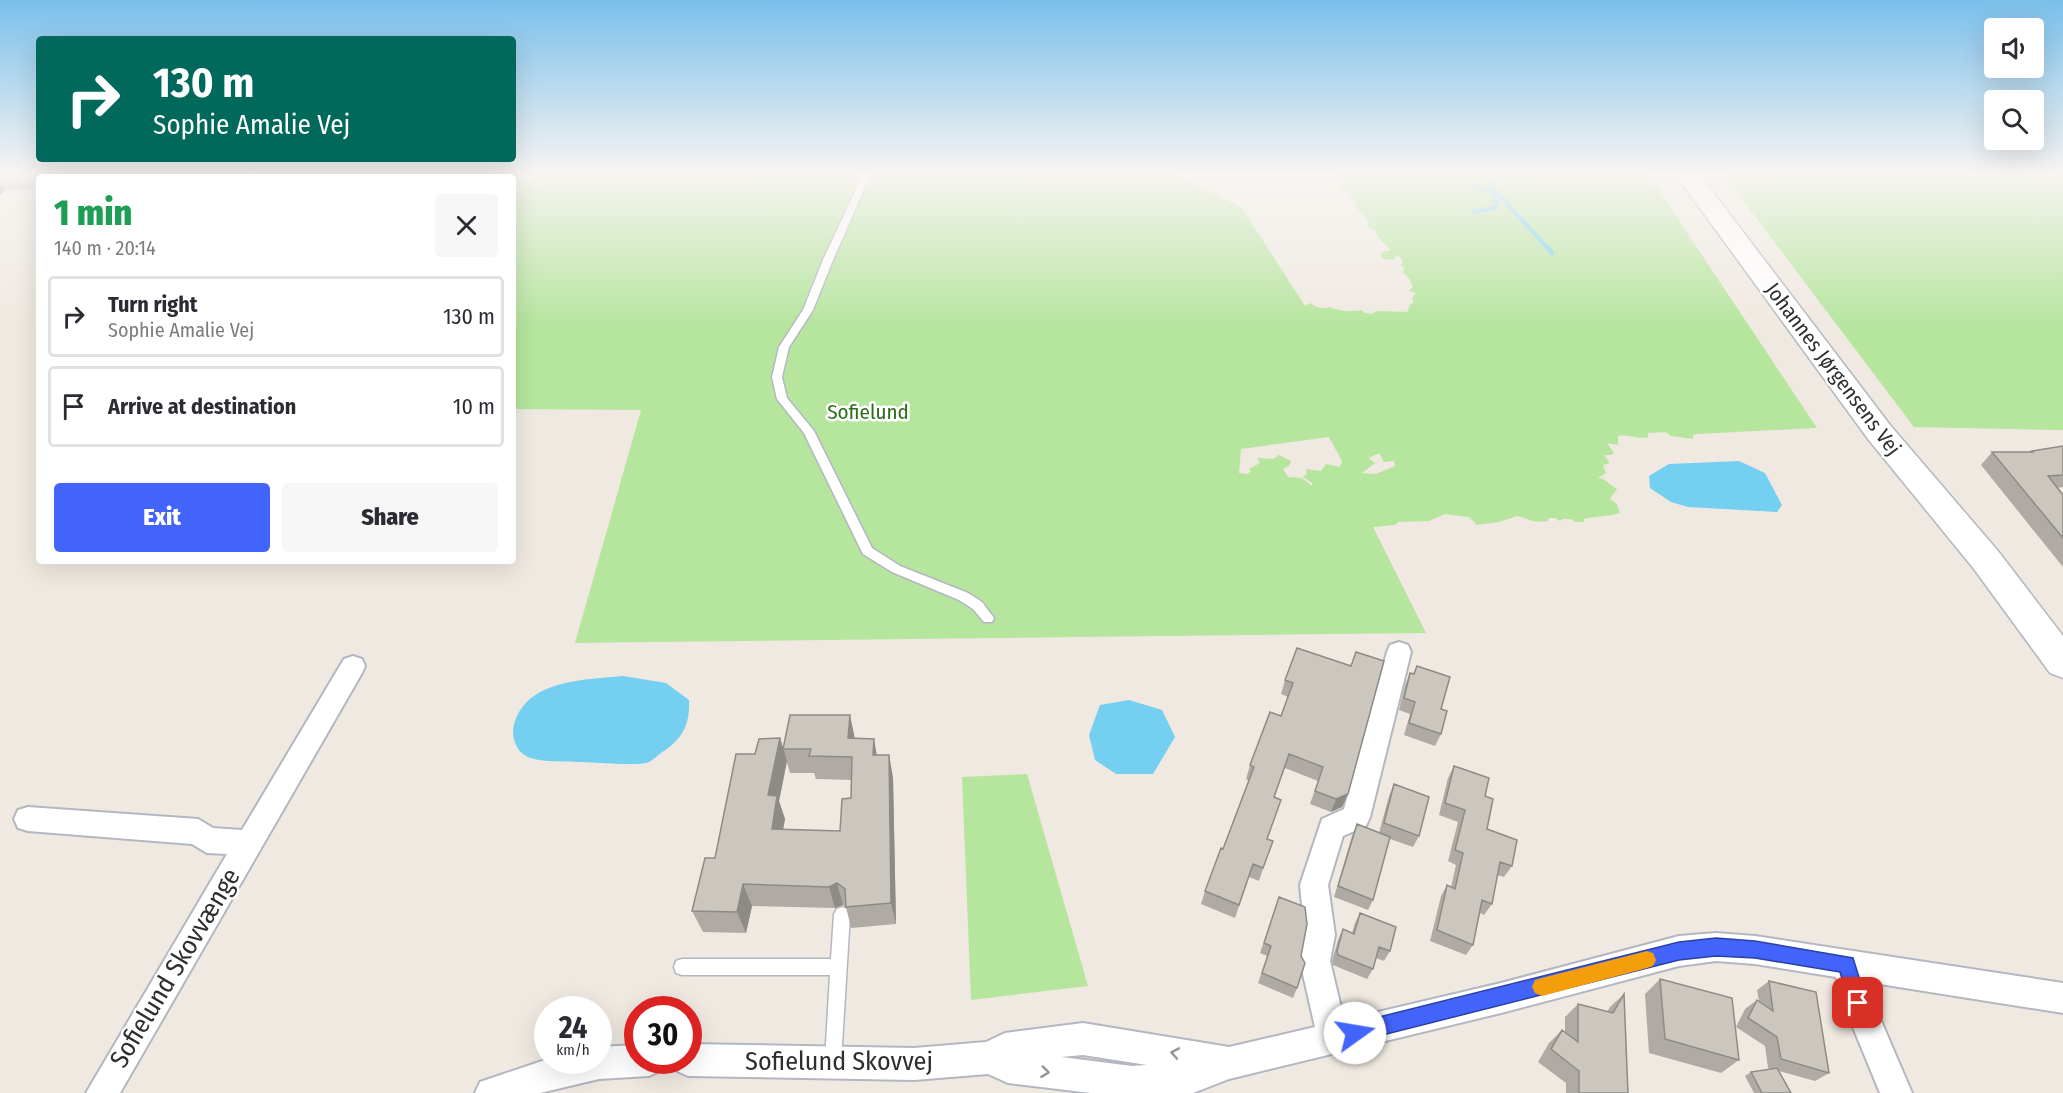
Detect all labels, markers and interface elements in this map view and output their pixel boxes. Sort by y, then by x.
map controls [1984,18,2044,150]
button: sound [1984,18,2044,78]
text: 130 m [153,58,254,108]
icon: right [54,60,132,138]
button: search [1984,90,2044,150]
text: Sophie Amalie Vej [153,109,350,141]
text: 1 min [54,191,132,235]
button: close [435,194,498,257]
text: 140 m · 20:14 [54,236,156,260]
street label: Johannes Jørgensens Vej [1760,278,1906,460]
text: Turn right [108,291,197,318]
icon: right [57,300,90,333]
text: 130 m [443,303,495,330]
text: Sophie Amalie Vej [108,318,254,342]
icon: arrive [57,390,90,423]
text: Arrive at destination [108,393,296,420]
text: 10 m [453,393,495,420]
park label: Sofielund [827,399,909,425]
button: Exit [54,483,270,552]
button: Share [282,483,498,552]
street label: Sofielund Skovvænge [103,863,247,1073]
pin [1832,977,1883,1028]
icon: arrive [1841,986,1874,1019]
speed limit sign: 30 [624,996,702,1074]
position arrow [1323,1001,1387,1065]
text: 24 [559,1010,587,1046]
text: km/h [556,1041,590,1059]
street label: Sofielund Skovvej [745,1046,933,1077]
one-way arrow [1171,1047,1181,1060]
one-way arrow [1040,1065,1050,1077]

